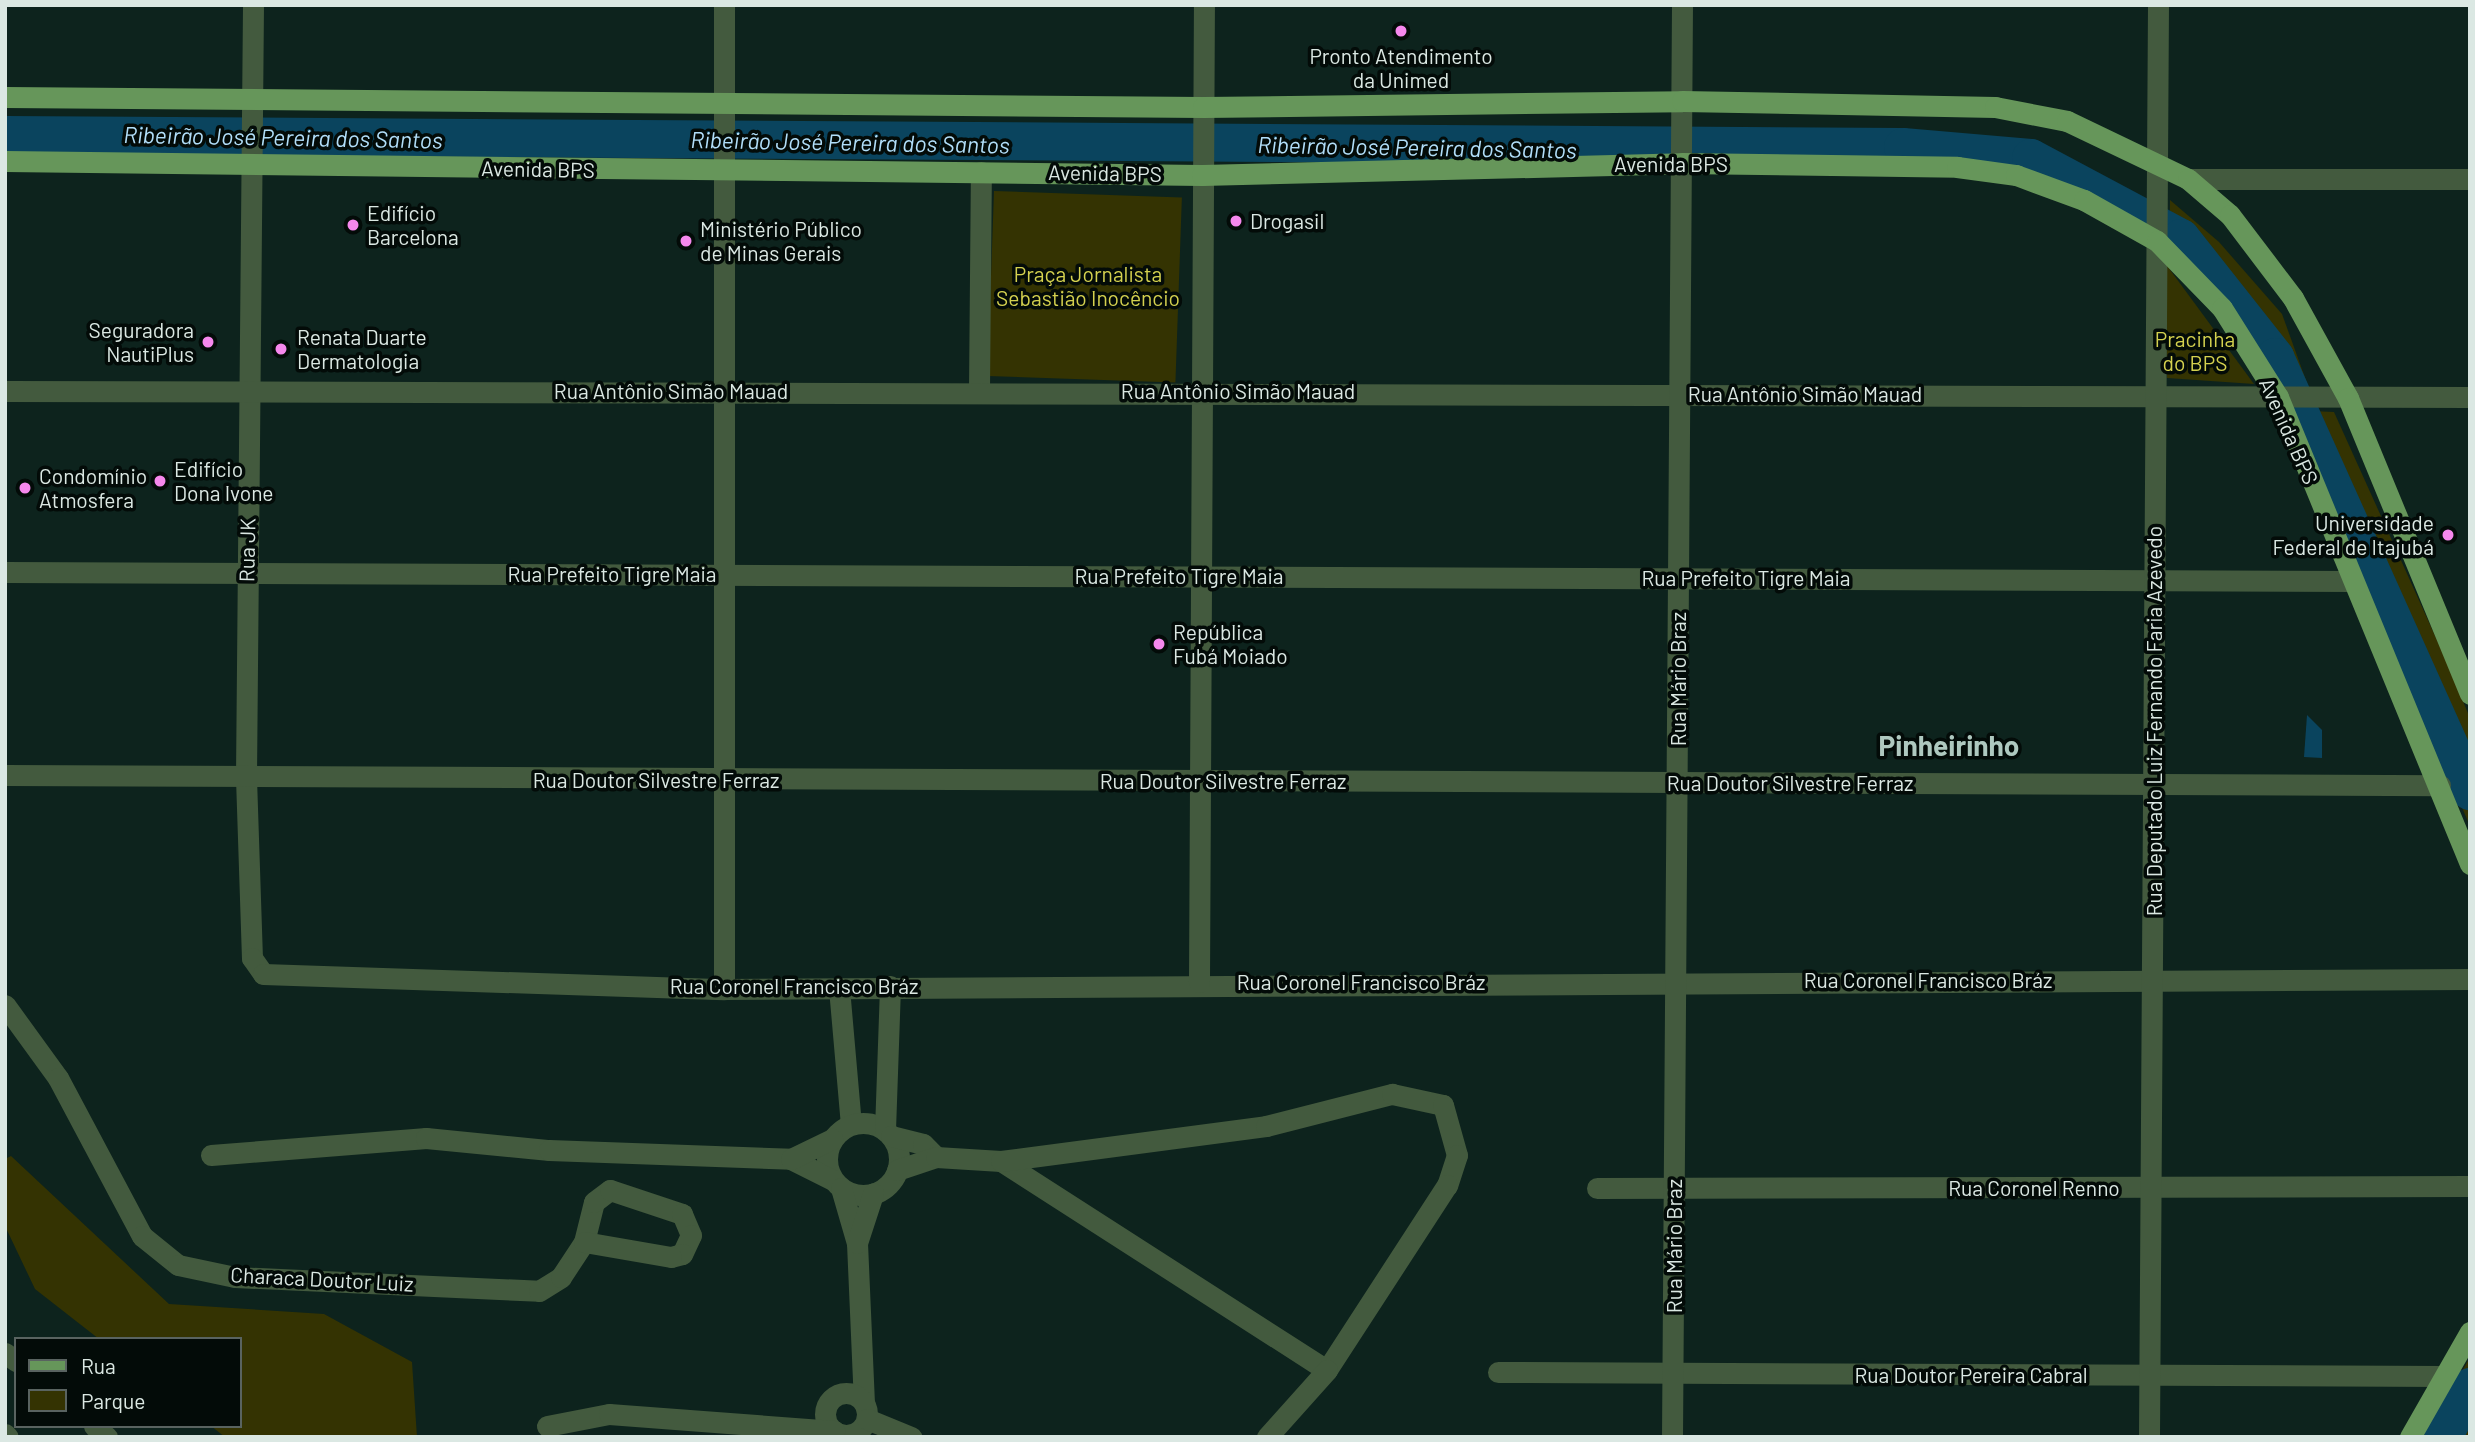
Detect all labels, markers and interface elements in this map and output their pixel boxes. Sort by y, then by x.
marker: Pronto Atendimento da Unimed [1391,21,1411,41]
place label: Pronto Atendimento da Unimed [1309,43,1493,93]
water label: Ribeirão José Pereira dos Santos [123,120,443,154]
water label: Ribeirão José Pereira dos Santos [690,125,1010,159]
water label: Ribeirão José Pereira dos Santos [1257,130,1577,164]
street label: Avenida BPS [1614,151,1728,177]
street label: Avenida BPS [481,155,595,183]
street label: Avenida BPS [1048,159,1162,187]
place label: Edifício Barcelona [367,200,459,250]
place label: Drogasil [1250,208,1324,234]
marker: Drogasil [1228,213,1244,229]
place label: Ministério Público de Minas Gerais [700,216,862,266]
marker: Edifício Barcelona [345,217,361,233]
marker: Ministério Público de Minas Gerais [678,233,694,249]
park label: Praça Jornalista Sebastião Inocêncio [996,261,1180,311]
place label: Seguradora NautiPlus [88,317,194,367]
place label: Renata Duarte Dermatologia [297,324,427,374]
park label: Pracinha do BPS [2155,326,2235,376]
marker: Seguradora NautiPlus [200,334,216,350]
marker: Renata Duarte Dermatologia [271,339,291,359]
street label: Avenida BPS [2254,374,2324,488]
street label: Rua Antônio Simão Mauad [554,378,788,404]
street label: Rua Antônio Simão Mauad [1121,378,1355,404]
street label: Rua Antônio Simão Mauad [1688,381,1922,407]
place label: Edifício Dona Ivone [174,456,274,506]
place label: Condomínio Atmosfera [39,463,147,513]
marker: Edifício Dona Ivone [152,473,168,489]
marker: Condomínio Atmosfera [17,480,33,496]
place label: Universidade Federal de Itajubá [2272,510,2434,560]
street label: Rua JK [234,518,260,582]
street label: Rua Deputado Luiz Fernando Faria Azevedo [2141,526,2167,916]
marker: Universidade Federal de Itajubá [2440,527,2456,543]
street label: Rua Prefeito Tigre Maia [507,561,717,587]
street label: Rua Prefeito Tigre Maia [1074,563,1284,589]
street label: Rua Prefeito Tigre Maia [1641,565,1851,591]
street label: Rua Mário Braz [1665,612,1691,746]
place label: República Fubá Moiado [1173,619,1288,669]
marker: República Fubá Moiado [1151,636,1167,652]
district label: Pinheirinho [1879,728,2019,762]
street label: Rua Doutor Silvestre Ferraz [533,767,779,793]
street label: Rua Doutor Silvestre Ferraz [1100,768,1346,794]
street label: Rua Doutor Silvestre Ferraz [1667,770,1913,796]
street label: Rua Coronel Francisco Bráz [1804,967,2052,993]
street label: Rua Coronel Francisco Bráz [1237,969,1485,995]
street label: Rua Coronel Francisco Bráz [670,973,918,999]
street label: Rua Coronel Renno [1948,1175,2120,1201]
street label: Rua Mário Braz [1661,1179,1687,1313]
street label: Characa Doutor Luiz [230,1262,414,1296]
legend [14,1337,242,1428]
text: Rua [81,1353,116,1378]
street label: Rua Doutor Pereira Cabral [1854,1362,2088,1388]
text: Parque [81,1388,146,1413]

